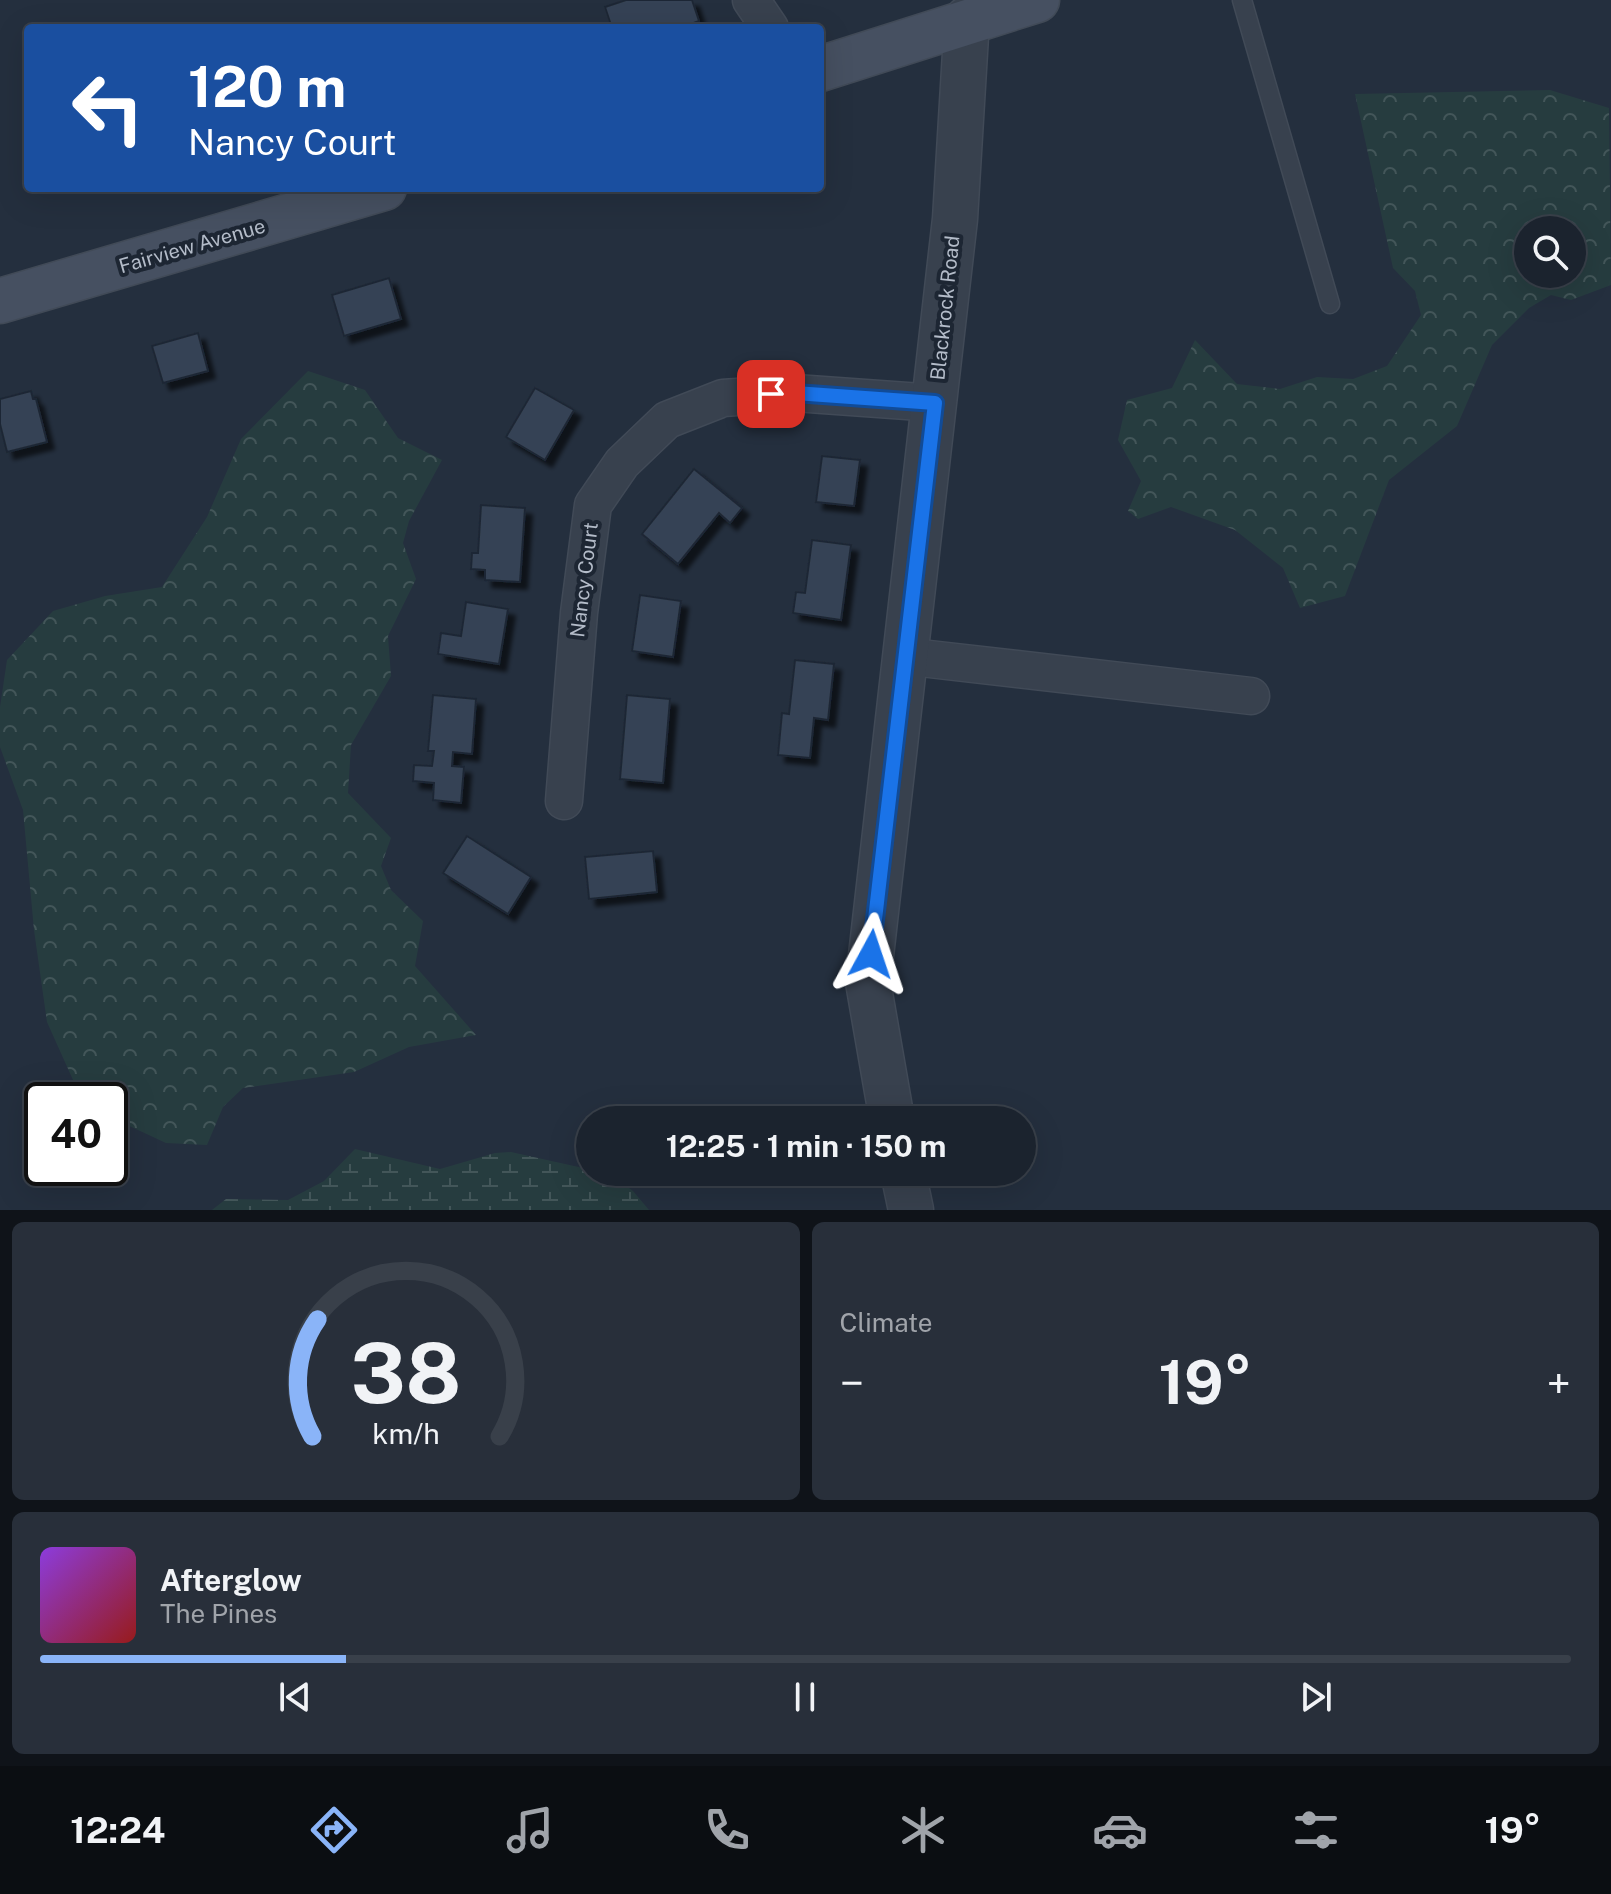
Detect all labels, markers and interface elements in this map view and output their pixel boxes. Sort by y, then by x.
text: 120 m [188,54,346,120]
icon: left [56,56,160,160]
text: Nancy Court [188,121,397,163]
street label: Fairview Avenue [116,214,268,278]
map controls [1514,216,1586,288]
button: search [1514,216,1586,288]
street label: Blackrock Road [925,234,965,382]
pin [737,360,805,428]
icon: arrive [749,372,793,416]
street label: Nancy Court [565,521,603,639]
position arrow [829,912,913,996]
speed limit sign: 40 [24,1082,128,1186]
text: 12:25 · 1 min · 150 m [666,1128,946,1164]
text: Climate [840,1307,933,1338]
text: 38 [350,1324,461,1422]
text: 19° [1158,1347,1252,1418]
text: − [840,1357,864,1409]
text: + [1547,1357,1571,1409]
text: km/h [372,1417,439,1450]
text: Afterglow [160,1562,302,1598]
text: The Pines [160,1598,277,1629]
icon: previous [273,1675,317,1719]
icon: pause [783,1675,827,1719]
icon: next [1294,1675,1338,1719]
icon: directions [306,1802,362,1858]
icon: music [502,1802,558,1858]
icon: phone [699,1802,755,1858]
icon: climate [895,1802,951,1858]
icon: car [1092,1802,1148,1858]
icon: filters [1288,1802,1344,1858]
text: 12:24 [70,1809,165,1851]
text: 19° [1485,1809,1541,1851]

